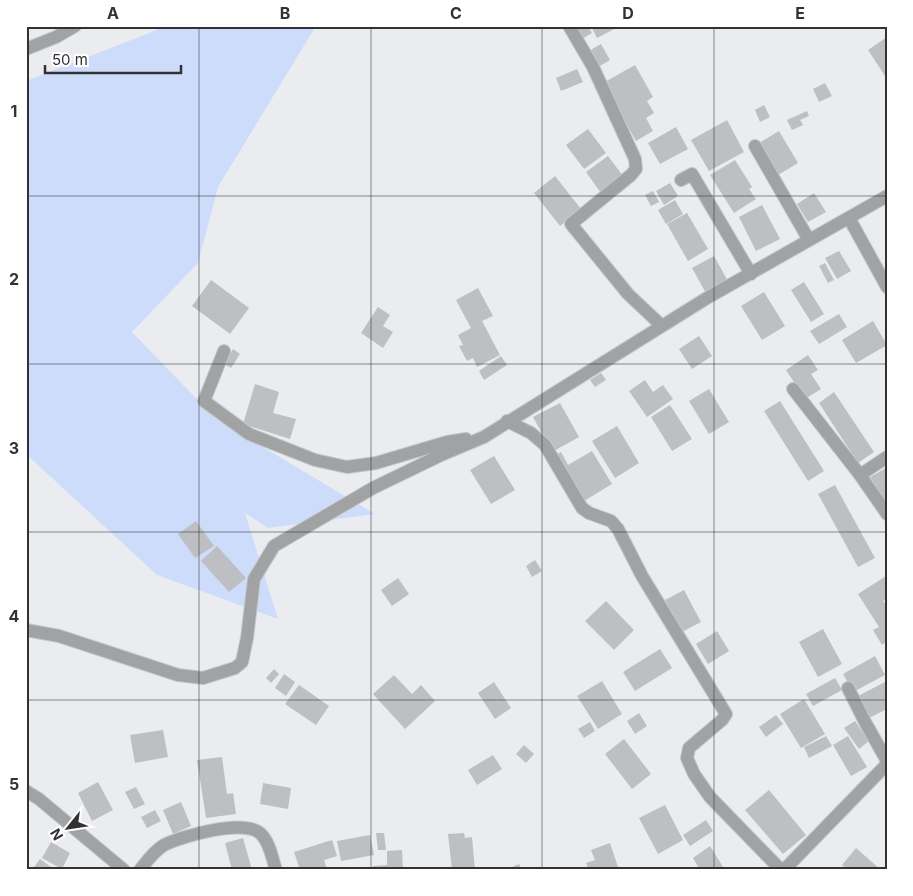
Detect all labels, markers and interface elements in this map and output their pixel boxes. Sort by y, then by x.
text: A [107,3,119,23]
text: B [280,3,290,23]
text: C [450,3,462,23]
text: D [622,3,634,23]
text: E [795,3,805,23]
scale bar [45,42,181,74]
text: 50 m [52,50,88,69]
text: 1 [11,101,17,121]
text: 2 [9,269,19,289]
text: 3 [9,438,19,458]
text: 4 [9,606,20,626]
text: 5 [9,774,19,794]
north arrow [42,804,92,854]
text: N [46,826,66,844]

